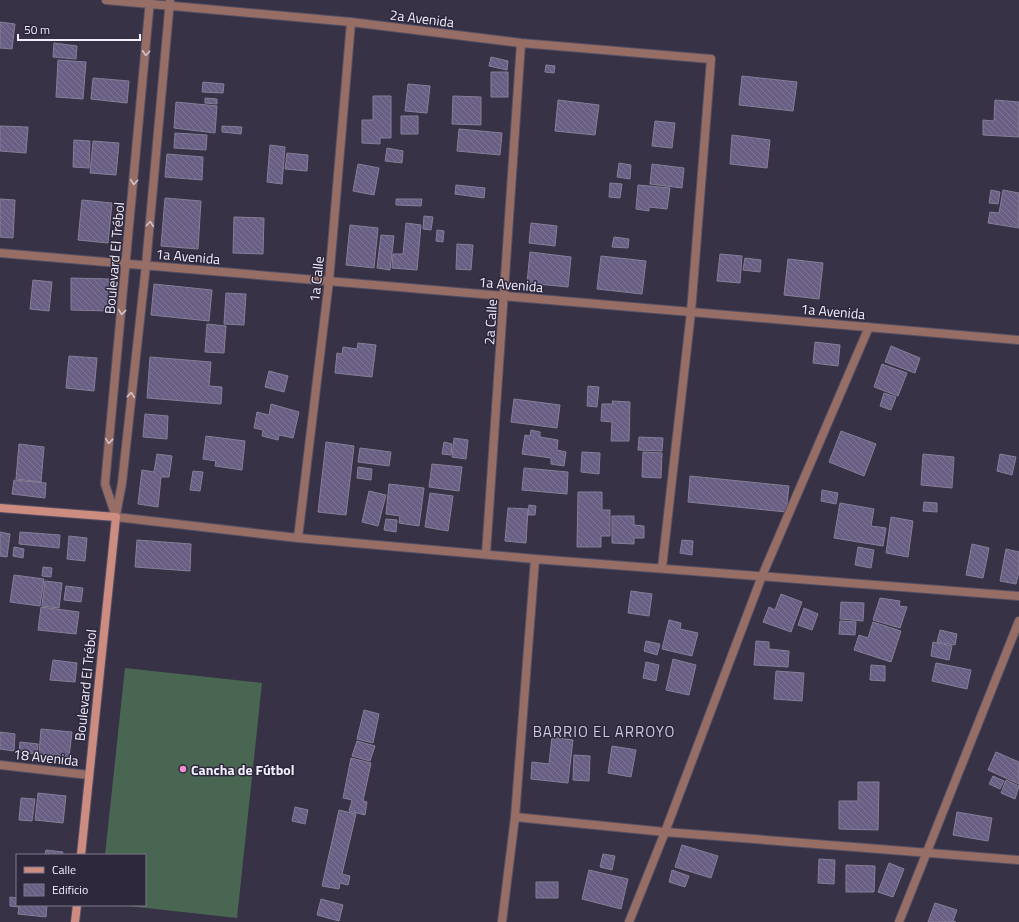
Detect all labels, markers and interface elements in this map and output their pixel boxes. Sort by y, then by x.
street label: 2a Avenida [389,4,455,32]
scale bar [18,16,140,42]
text: 50 m [24,20,50,39]
one-way arrow [141,50,150,56]
one-way arrow [130,179,139,185]
street label: Boulevard El Trébol [99,201,129,315]
one-way arrow [145,221,154,227]
street label: 1a Avenida [155,243,221,269]
street label: 1a Calle [303,255,329,303]
street label: 1a Avenida [478,271,544,297]
street label: 2a Calle [478,298,502,346]
street label: 1a Avenida [800,298,866,324]
one-way arrow [118,309,127,315]
one-way arrow [127,392,136,399]
one-way arrow [105,438,114,444]
street label: Boulevard El Trébol [69,628,101,742]
district label: BARRIO EL ARROYO [533,720,675,743]
street label: 18 Avenida [12,743,80,771]
place label: Cancha de Fútbol [191,759,295,780]
marker: Cancha de Fútbol [178,764,188,774]
legend [16,854,146,906]
text: Calle [52,860,76,879]
text: Edificio [52,880,88,899]

